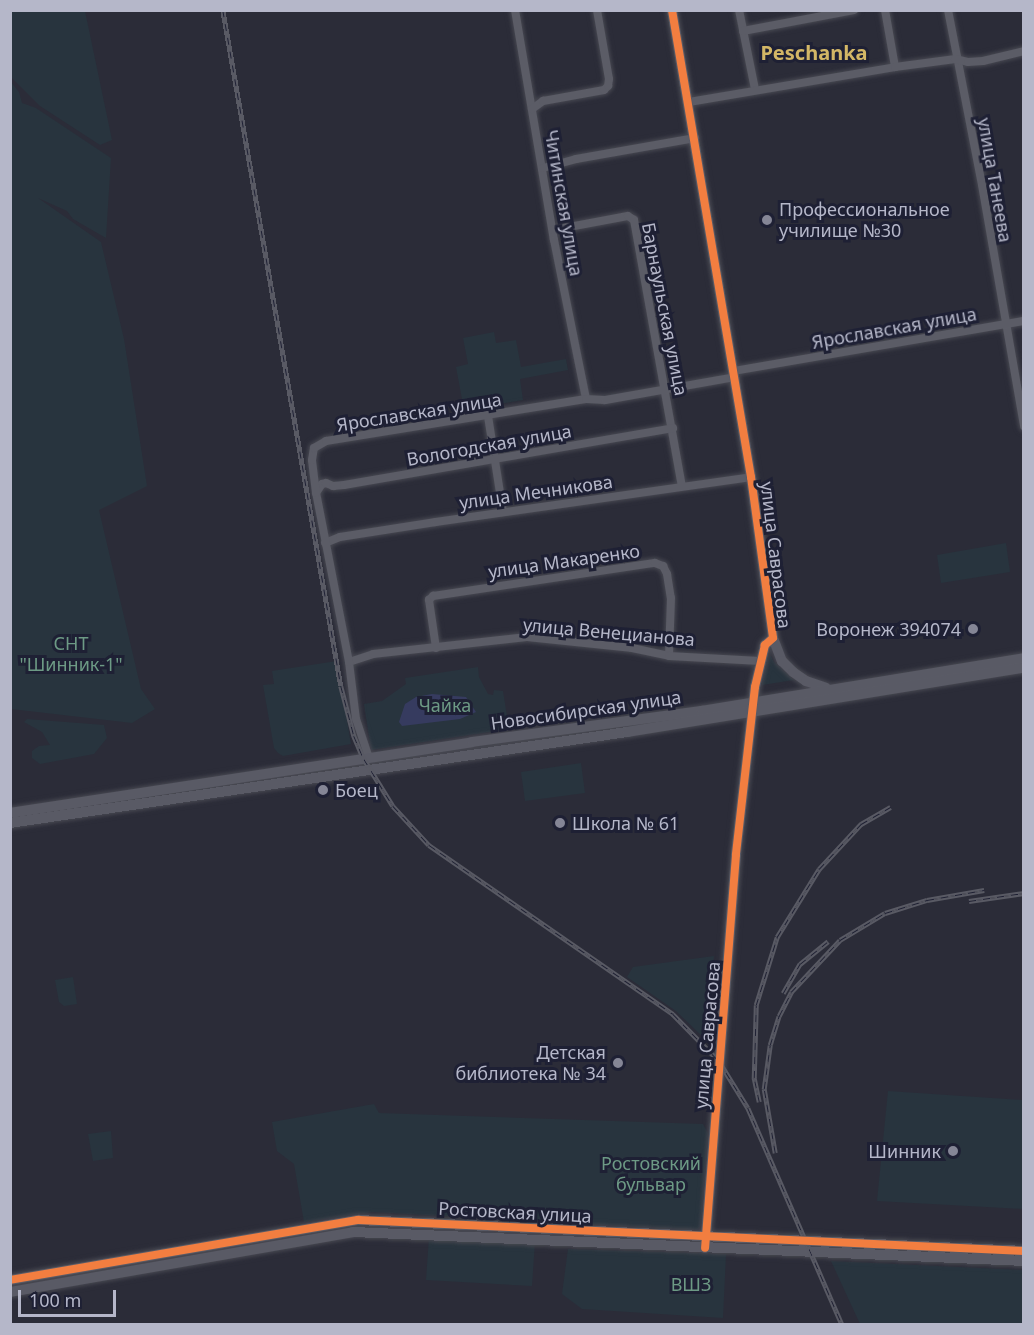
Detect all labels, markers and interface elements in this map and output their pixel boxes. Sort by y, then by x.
district label: Peschanka [760,40,868,64]
street label: улица Танеева [973,116,1017,244]
street label: Читинская улица [541,128,587,278]
place label: Профессиональное училище №30 [779,199,950,242]
marker: Профессиональное училище №30 [760,213,774,227]
street label: Барнаульская улица [638,221,692,397]
street label: Ярославская улица [810,303,978,353]
street label: Ярославская улица [335,388,503,436]
street label: Вологодская улица [405,420,573,470]
street label: улица Мечникова [458,471,614,513]
street label: улица Саврасова [756,480,796,630]
street label: улица Макаренко [487,540,641,582]
street label: улица Венецианова [522,614,696,650]
place label: Воронеж 394074 [816,618,961,640]
marker: Воронеж 394074 [966,622,980,636]
park label: СНТ "Шинник-1" [19,633,123,676]
street label: Новосибирская улица [489,686,683,734]
park label: Чайка [419,694,471,716]
place label: Боец [335,779,378,801]
marker: Боец [316,783,330,797]
place label: Школа № 61 [572,812,679,834]
marker: Школа № 61 [553,816,567,830]
street label: улица Саврасова [690,960,724,1110]
place label: Детская библиотека № 34 [455,1042,606,1084]
marker: Детская библиотека № 34 [611,1056,625,1070]
place label: Шинник [868,1140,941,1162]
marker: Шинник [946,1144,960,1158]
park label: Ростовский бульвар [601,1153,701,1196]
street label: Ростовская улица [438,1197,592,1227]
park label: ВШЗ [671,1273,711,1295]
scale bar [21,1278,118,1316]
text: 100 m [29,1288,81,1312]

